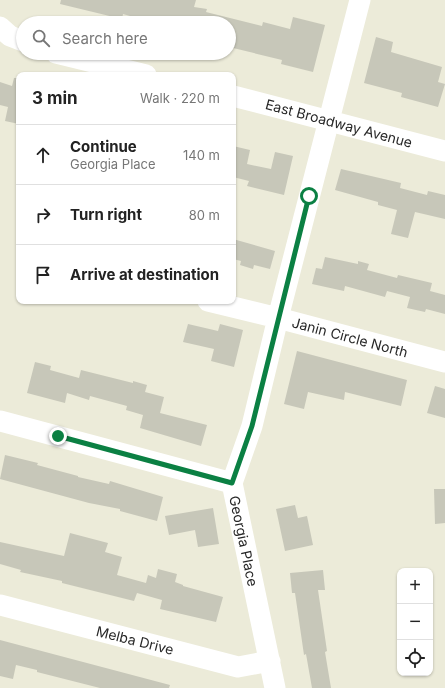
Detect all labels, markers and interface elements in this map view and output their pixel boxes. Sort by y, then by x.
search box [16,16,236,60]
icon: search [30,27,52,49]
text: Search here [62,29,148,48]
text: 3 min [32,88,78,108]
text: Walk · 220 m [140,90,220,106]
street label: East Broadway Avenue [264,95,414,151]
text: Continue [70,137,137,156]
icon: ahead [32,144,54,166]
text: 140 m [183,147,220,163]
text: Georgia Place [70,156,156,172]
route start [300,187,318,205]
icon: right [32,204,54,226]
text: Turn right [70,205,142,224]
text: 80 m [189,207,220,223]
icon: arrive [32,264,54,286]
text: Arrive at destination [70,265,219,284]
street label: Janin Circle North [290,313,410,361]
route end [49,427,67,445]
street label: Georgia Place [226,494,262,588]
map controls [397,568,433,676]
button: + [397,568,433,604]
button: − [397,604,433,640]
street label: Melba Drive [94,622,176,658]
button: locate [397,640,433,676]

